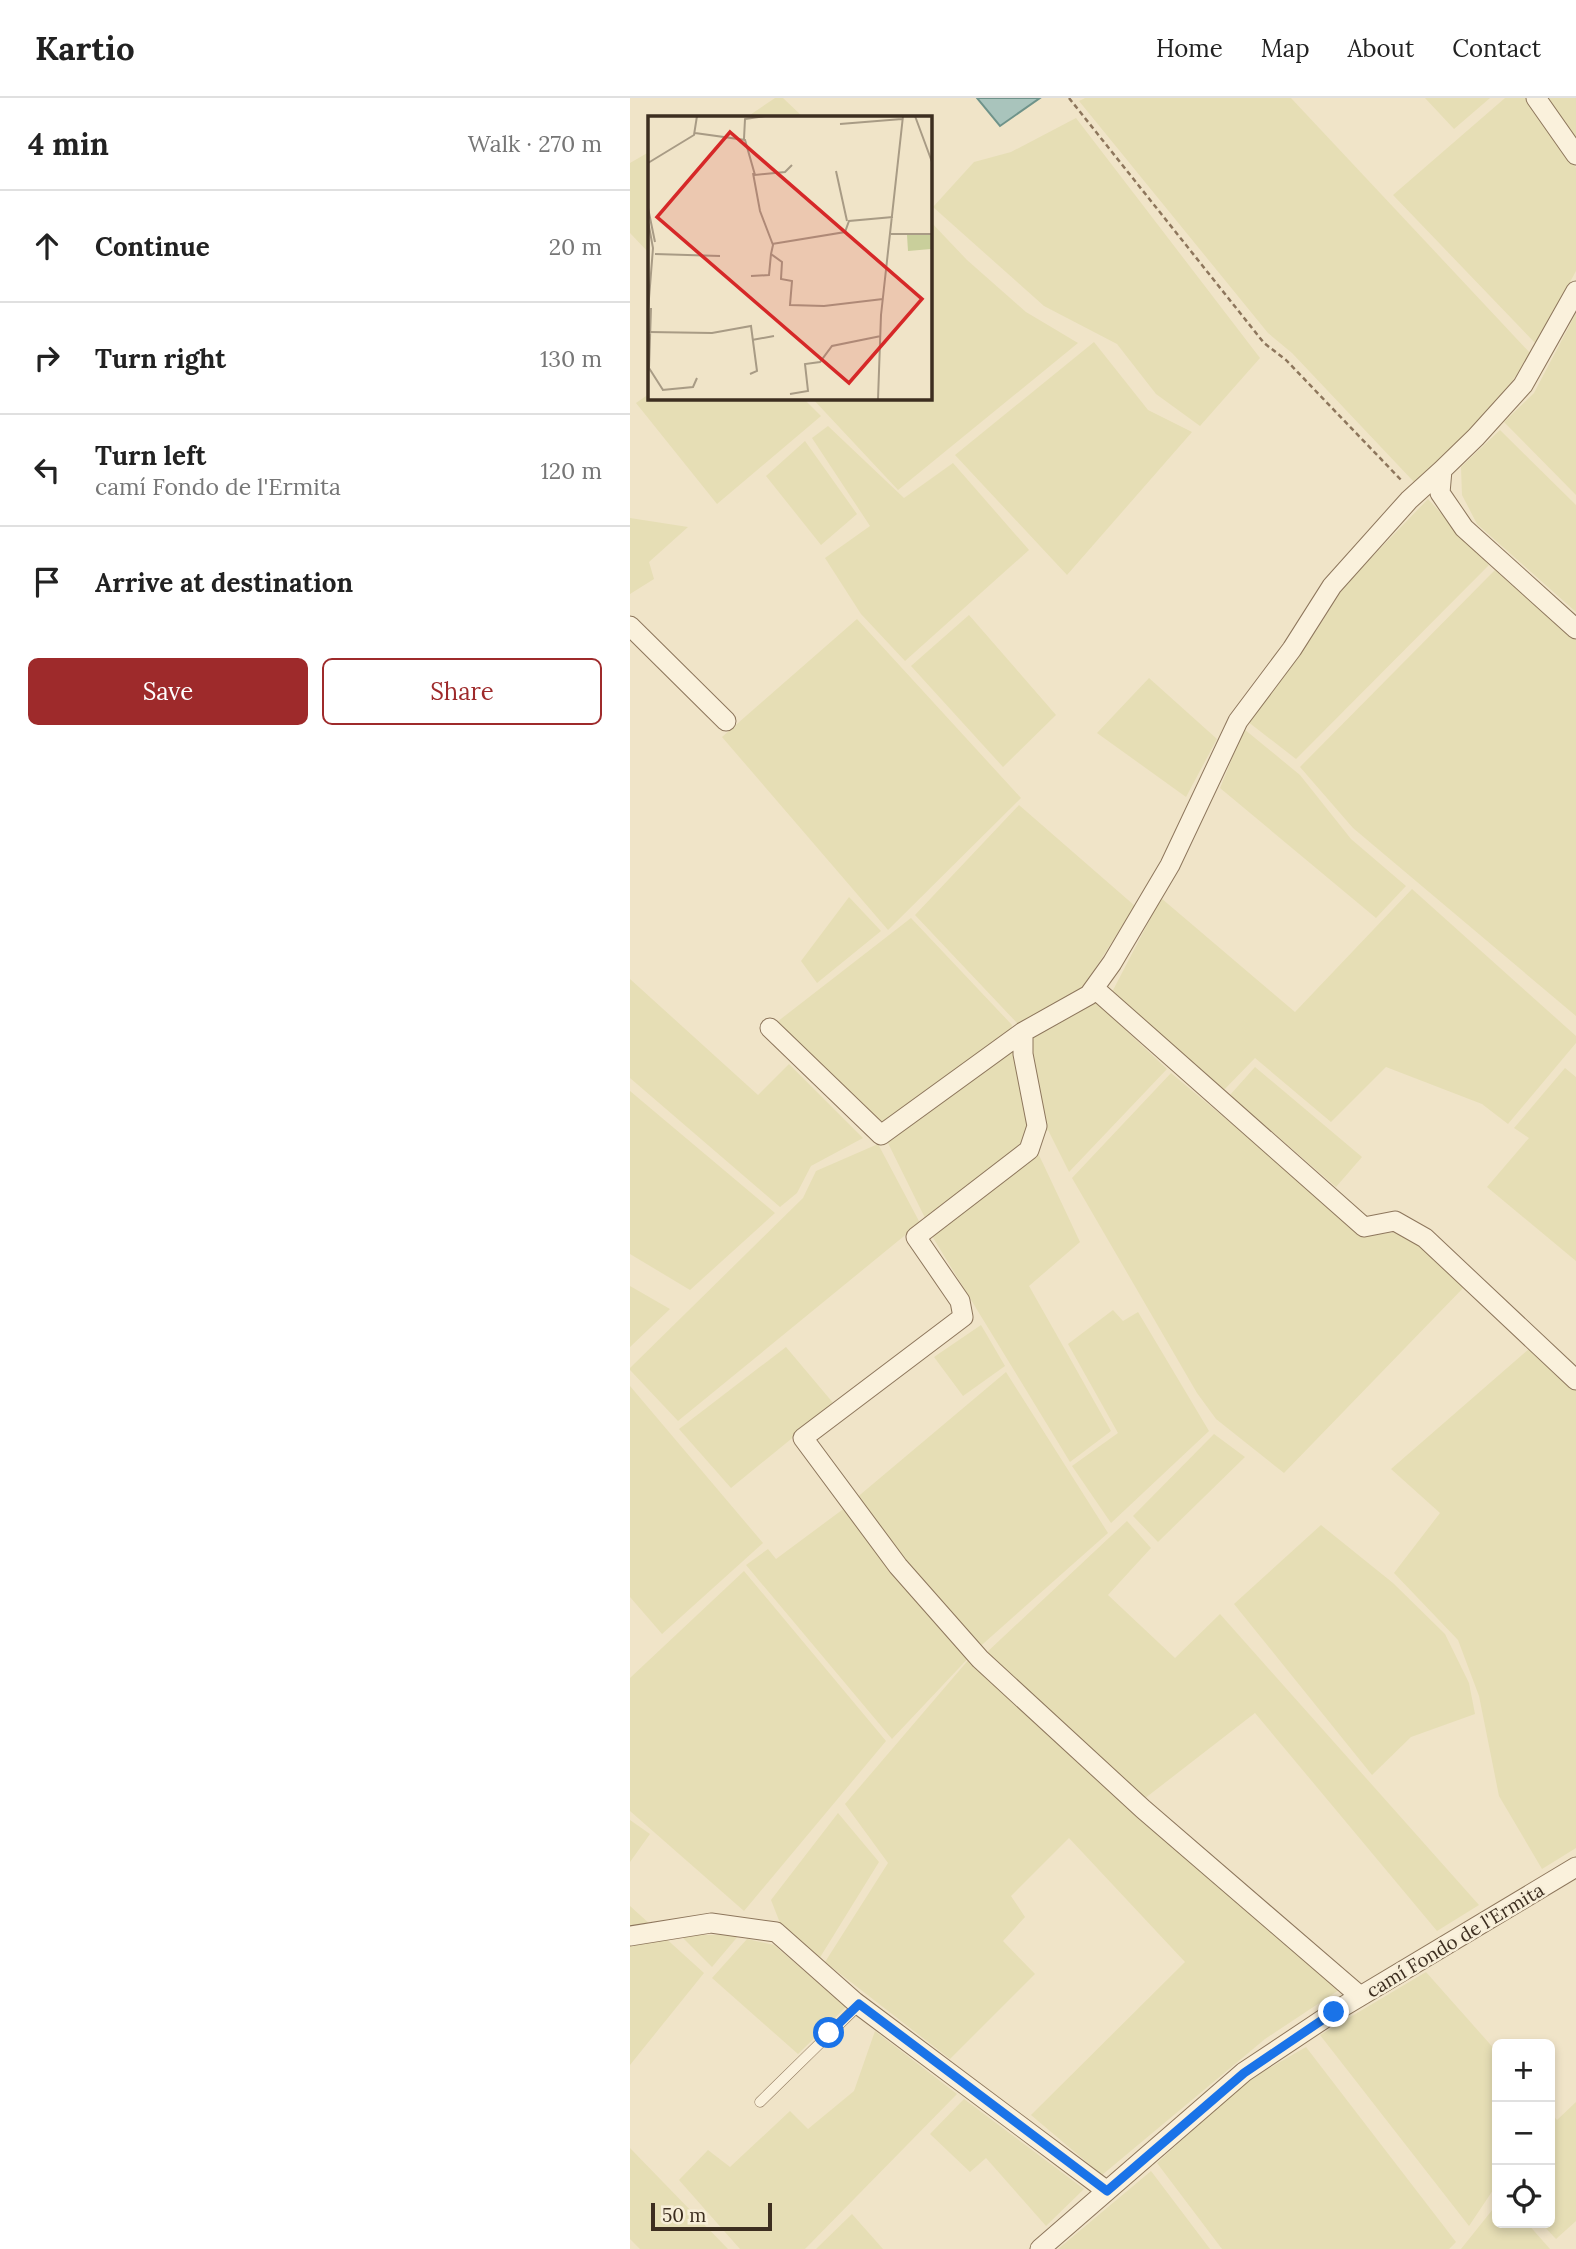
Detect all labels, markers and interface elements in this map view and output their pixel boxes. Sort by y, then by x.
text: Kartio [35,27,135,69]
text: Home [1156,33,1223,64]
text: Map [1261,33,1310,64]
text: About [1348,33,1414,64]
text: Contact [1452,33,1541,64]
inset map [648,116,931,399]
text: 4 min [28,125,109,163]
text: Walk · 270 m [468,129,602,158]
icon: ahead [28,227,66,265]
text: Continue [95,230,210,263]
text: 20 m [549,232,602,261]
icon: right [28,339,66,377]
text: Turn right [95,342,226,375]
text: 130 m [540,344,602,373]
text: Turn left [95,439,206,472]
icon: left [28,451,66,489]
text: 120 m [540,456,602,485]
text: camí Fondo de l'Ermita [95,472,341,501]
icon: arrive [28,563,66,601]
text: Arrive at destination [95,566,353,599]
button: Save [28,658,308,725]
button: Share [322,658,602,725]
street label: camí Fondo de l'Ermita [1362,1877,1548,2003]
route end [1318,1996,1349,2027]
route start [813,2017,844,2048]
map controls [1492,2039,1555,2228]
button: + [1492,2039,1555,2102]
button: − [1492,2102,1555,2165]
button: locate [1492,2165,1555,2228]
scale bar [651,2200,772,2232]
text: 50 m [662,2203,706,2227]

